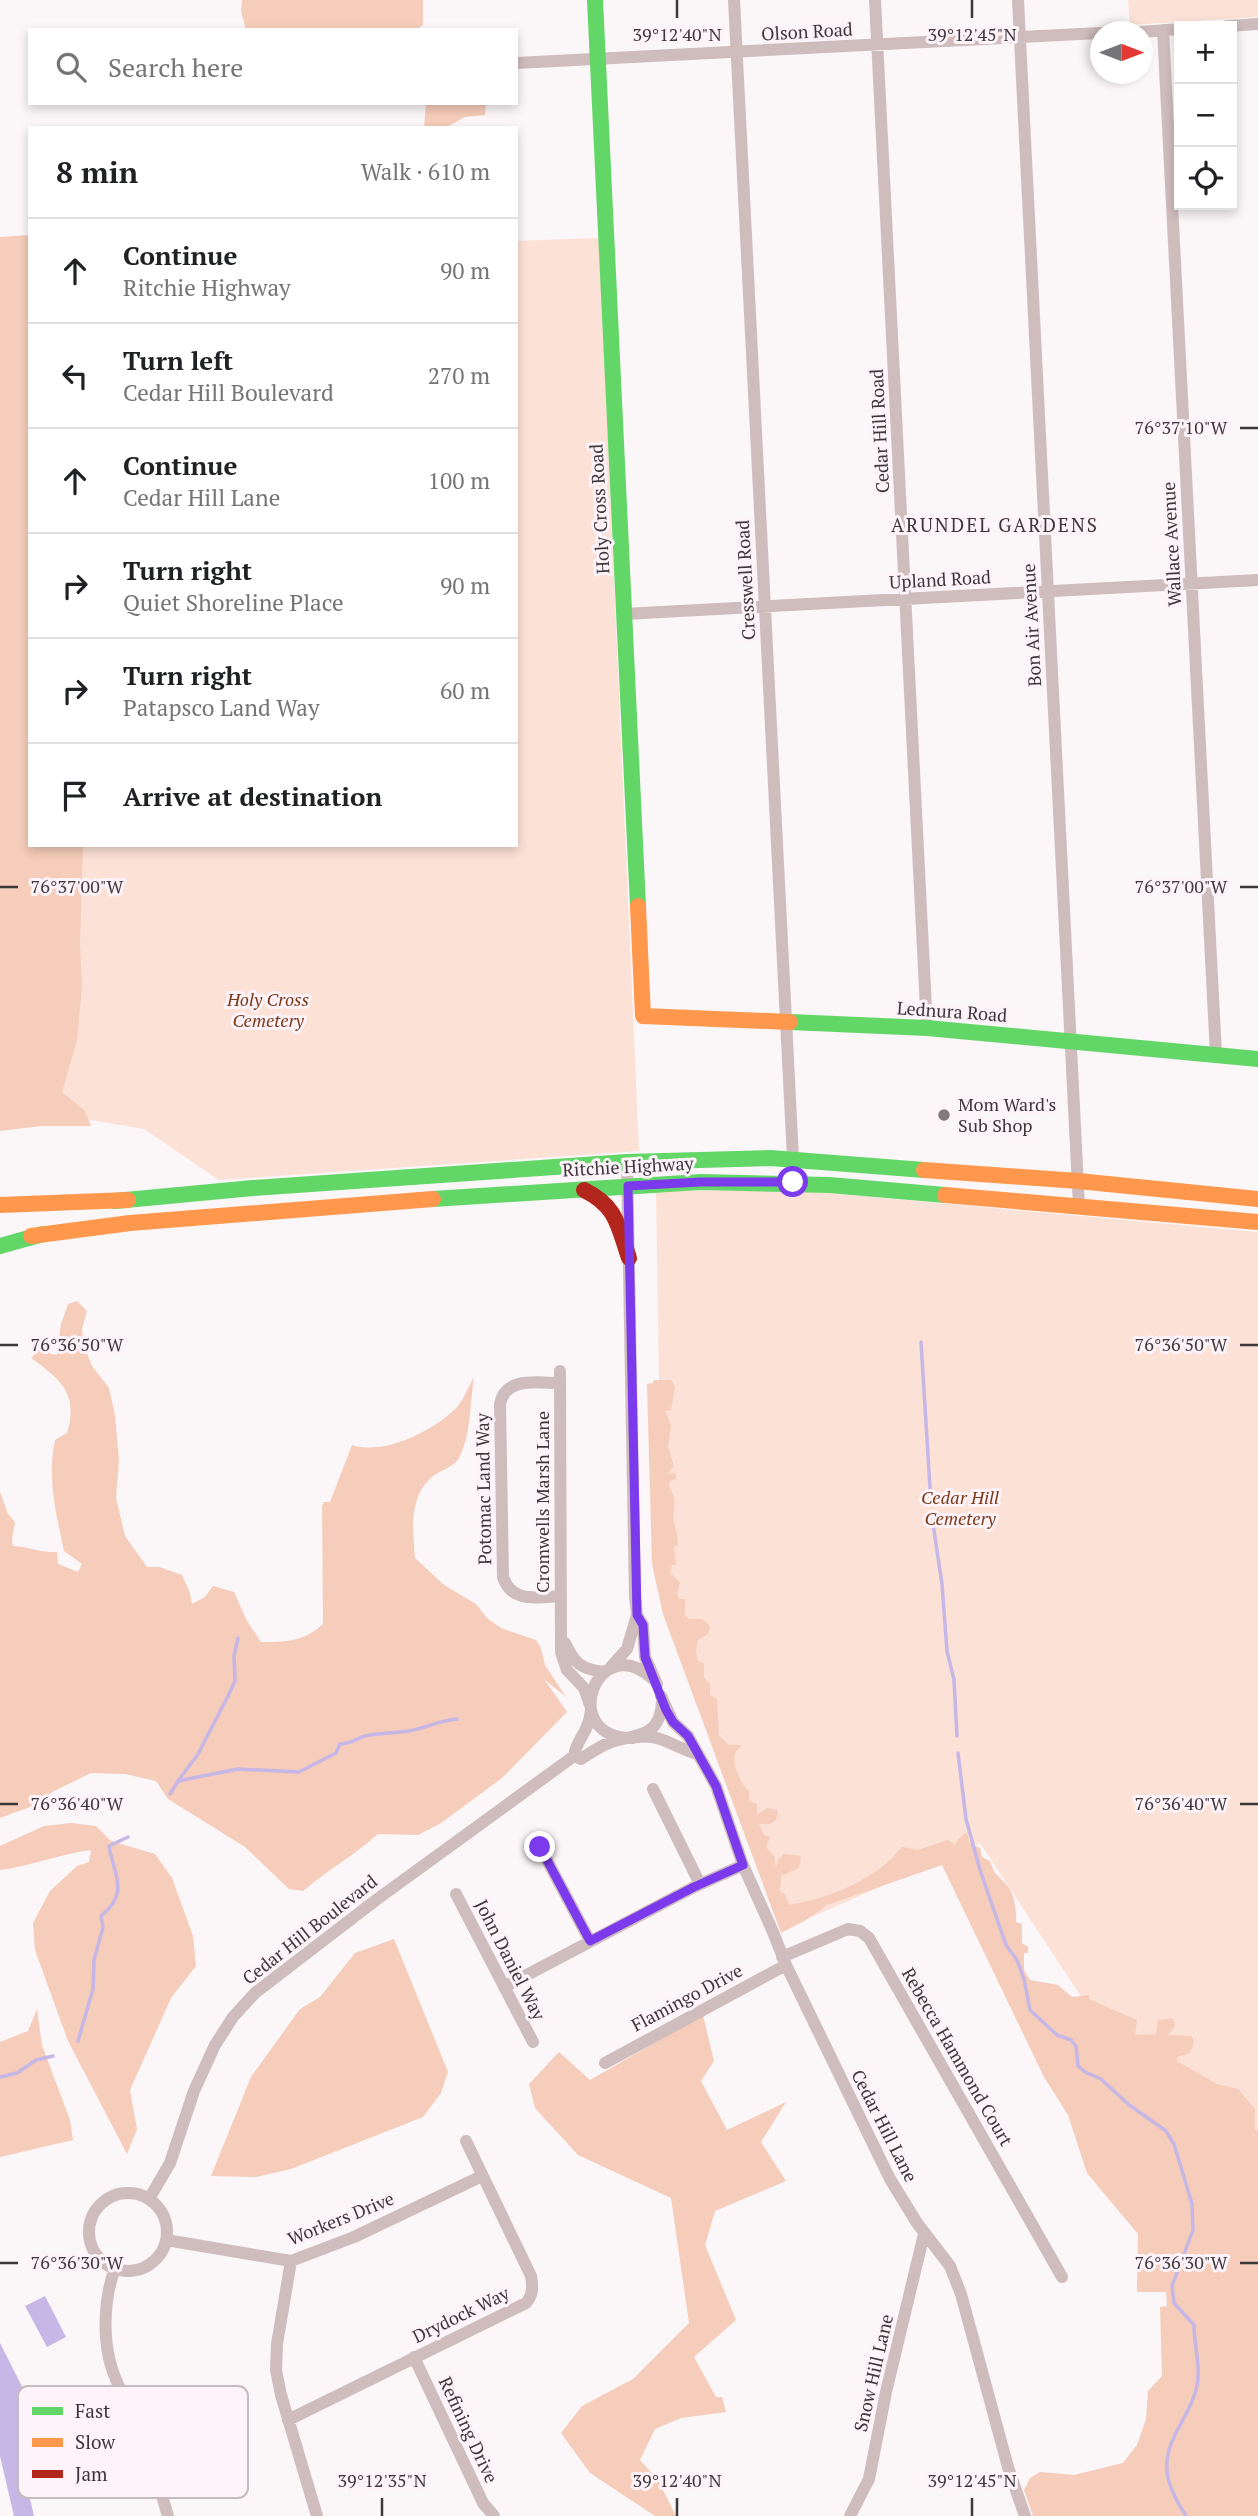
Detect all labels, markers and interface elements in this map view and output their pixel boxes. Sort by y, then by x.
street label: Olson Road [761,17,853,45]
north arrow [1090,21,1153,84]
map controls [1174,21,1237,210]
button: + [1174,21,1237,84]
text: 39°12'40"N [632,22,722,46]
text: 39°12'45"N [927,22,1017,46]
search box [28,28,518,105]
icon: search [52,48,90,86]
text: Search here [108,50,243,84]
button: − [1174,84,1237,147]
button: locate [1174,147,1237,210]
text: 8 min [56,152,138,192]
text: Walk · 610 m [361,156,490,187]
text: Continue [123,238,237,272]
icon: ahead [56,252,94,290]
text: 90 m [440,255,490,286]
text: Ritchie Highway [123,272,291,303]
text: Turn left [123,343,233,377]
icon: left [56,357,94,395]
text: 270 m [428,360,490,391]
street label: Cedar Hill Road [864,368,894,494]
text: Cedar Hill Boulevard [123,377,334,408]
text: 76°37'10"W [1135,415,1228,439]
street label: Holy Cross Road [584,443,614,575]
text: Continue [123,448,237,482]
icon: ahead [56,462,94,500]
text: 100 m [428,465,490,496]
street label: Wallace Avenue [1156,481,1186,607]
text: Cedar Hill Lane [123,482,280,513]
district label: ARUNDEL GARDENS [891,512,1099,537]
street label: Cresswell Road [730,519,760,641]
text: Turn right [123,553,252,587]
street label: Bon Air Avenue [1016,563,1046,687]
street label: Upland Road [888,564,992,594]
icon: right [56,567,94,605]
text: 90 m [440,570,490,601]
text: Quiet Shoreline Place [123,587,344,618]
text: Turn right [123,658,252,692]
icon: right [56,672,94,710]
text: 60 m [440,675,490,706]
text: Patapsco Land Way [123,692,320,723]
icon: arrive [56,777,94,815]
text: Arrive at destination [123,779,382,813]
text: 76°37'00"W [31,874,124,898]
text: 76°37'00"W [1135,874,1228,898]
park label: Holy Cross Cemetery [226,987,309,1032]
street label: Lednura Road [896,995,1008,1027]
place label: Mom Ward's Sub Shop [958,1092,1056,1137]
marker: Mom Ward's Sub Shop [936,1107,952,1123]
street label: Ritchie Highway [562,1151,695,1181]
route start [777,1166,808,1197]
text: 76°36'50"W [31,1332,124,1356]
text: 76°36'50"W [1135,1332,1228,1356]
street label: Cromwells Marsh Lane [530,1411,554,1593]
street label: Potomac Land Way [470,1412,496,1565]
park label: Cedar Hill Cemetery [921,1485,999,1530]
text: 76°36'40"W [31,1791,124,1815]
text: 76°36'40"W [1135,1791,1228,1815]
route end [524,1831,555,1862]
street label: Cedar Hill Boulevard [237,1869,382,1989]
street label: John Daniel Way [470,1895,552,2025]
street label: Flamingo Drive [627,1958,746,2037]
street label: Rebecca Hammond Court [897,1963,1019,2150]
street label: Cedar Hill Lane [846,2065,924,2186]
street label: Workers Drive [284,2186,397,2250]
text: 76°36'30"W [31,2250,124,2274]
text: 76°36'30"W [1135,2250,1228,2274]
street label: Drydock Way [408,2280,514,2348]
street label: Snow Hill Lane [848,2312,898,2434]
street label: Refining Drive [434,2373,504,2487]
legend [18,2386,248,2498]
text: Fast [75,2398,110,2423]
text: Slow [75,2429,116,2454]
text: Jam [75,2461,108,2486]
text: 39°12'35"N [337,2468,427,2492]
text: 39°12'40"N [632,2468,722,2492]
text: 39°12'45"N [927,2468,1017,2492]

